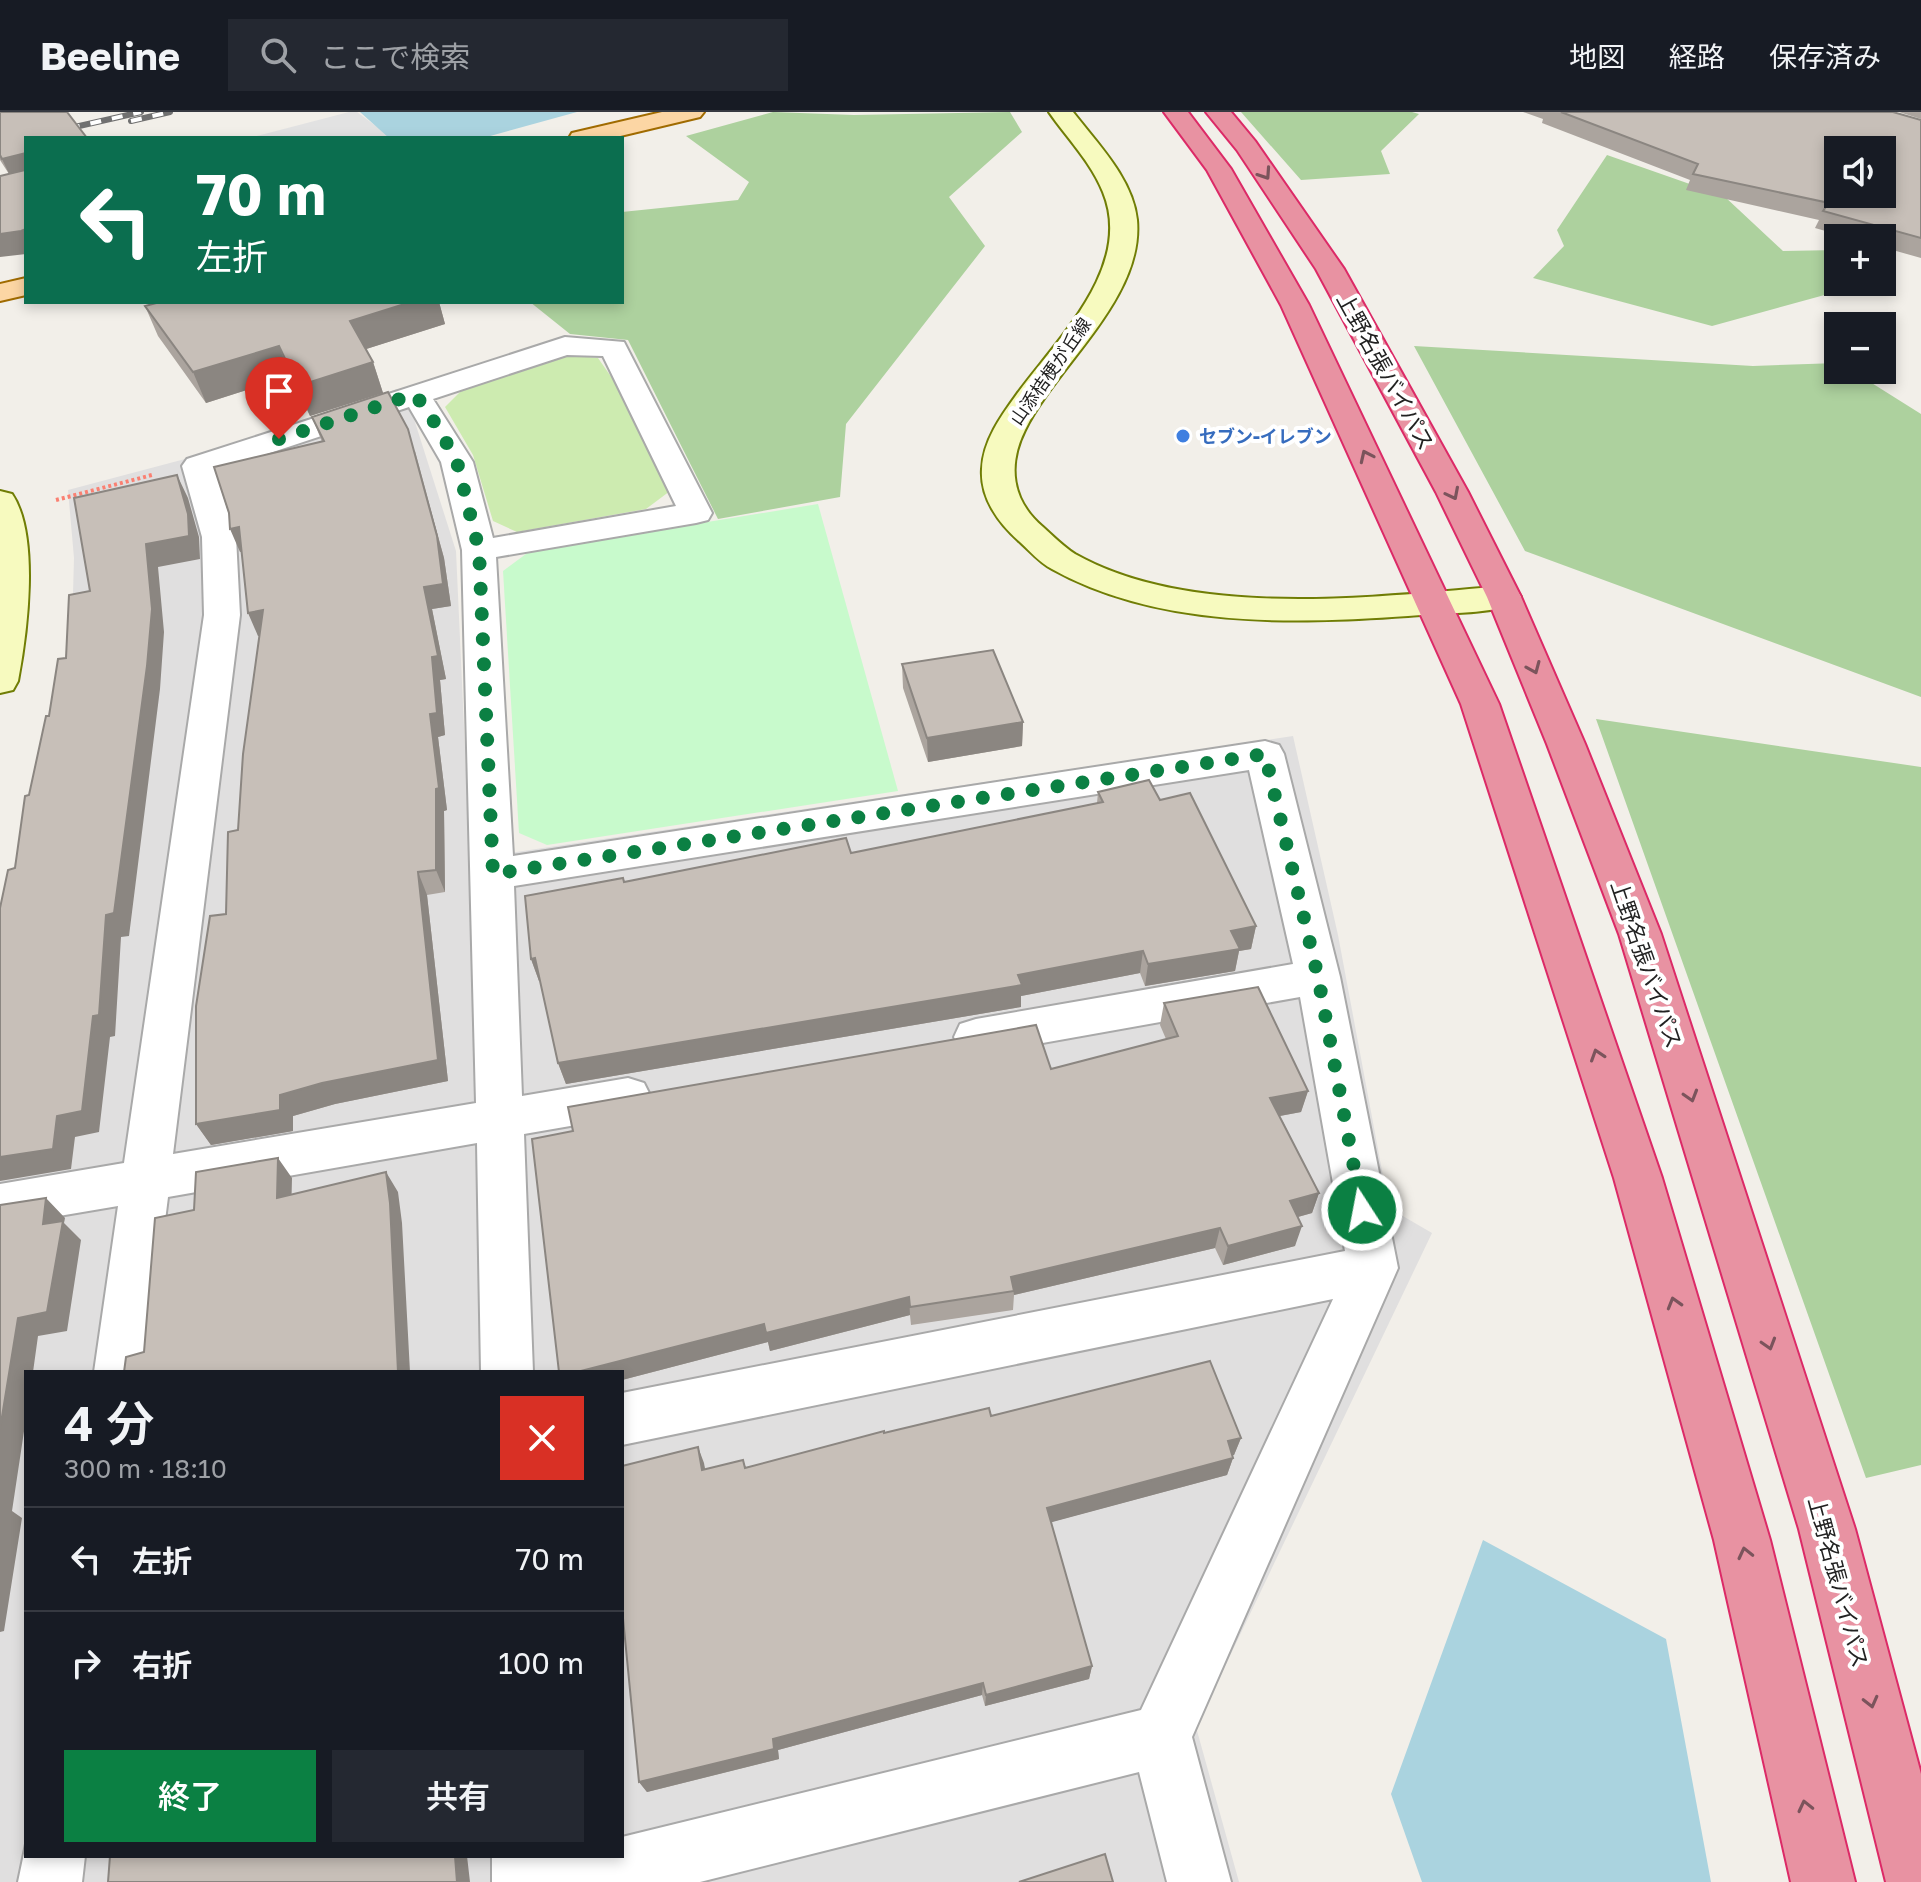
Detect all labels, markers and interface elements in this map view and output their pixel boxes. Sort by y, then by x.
search box [228,19,788,91]
text: Beeline [40,33,180,78]
icon: search [256,33,300,77]
text: ここで検索 [320,39,470,75]
text: 地図 [1569,40,1625,73]
text: 経路 [1669,40,1725,73]
text: 保存済み [1769,40,1881,73]
map controls [1824,136,1896,384]
button: sound [1824,136,1896,208]
text: 70 m [196,160,326,227]
one-way arrow [1255,165,1270,179]
icon: left [64,168,168,272]
button: + [1824,224,1896,296]
text: 左折 [196,235,268,278]
street label: 上野名張バイパス [1332,288,1440,454]
button: − [1824,312,1896,384]
street label: 山添桔梗が丘線 [1005,313,1095,429]
pin [245,357,313,439]
icon: arrive [257,369,301,413]
place label: セブン-イレブン [1199,425,1332,447]
marker: セブン-イレブン [1174,427,1192,445]
one-way arrow [1360,450,1376,464]
one-way arrow [1444,486,1459,501]
one-way arrow [1524,661,1541,675]
street label: 上野名張バイパス [1606,877,1688,1051]
one-way arrow [1591,1048,1607,1062]
one-way arrow [1682,1089,1698,1103]
position arrow [1320,1168,1404,1252]
one-way arrow [1667,1296,1683,1310]
one-way arrow [1760,1337,1776,1351]
text: 4 分 [64,1394,154,1452]
button: close [500,1396,584,1480]
text: 300 m · 18:10 [64,1453,227,1484]
street label: 上野名張バイパス [1803,1494,1875,1670]
icon: left [64,1537,108,1581]
text: 70 m [515,1541,584,1577]
text: 左折 [132,1543,192,1579]
one-way arrow [1738,1547,1755,1560]
icon: right [64,1641,108,1685]
text: 100 m [498,1645,584,1681]
text: 右折 [132,1647,192,1683]
one-way arrow [1862,1694,1879,1708]
button: 終了 [64,1750,316,1842]
button: 共有 [332,1750,584,1842]
one-way arrow [1797,1800,1814,1813]

